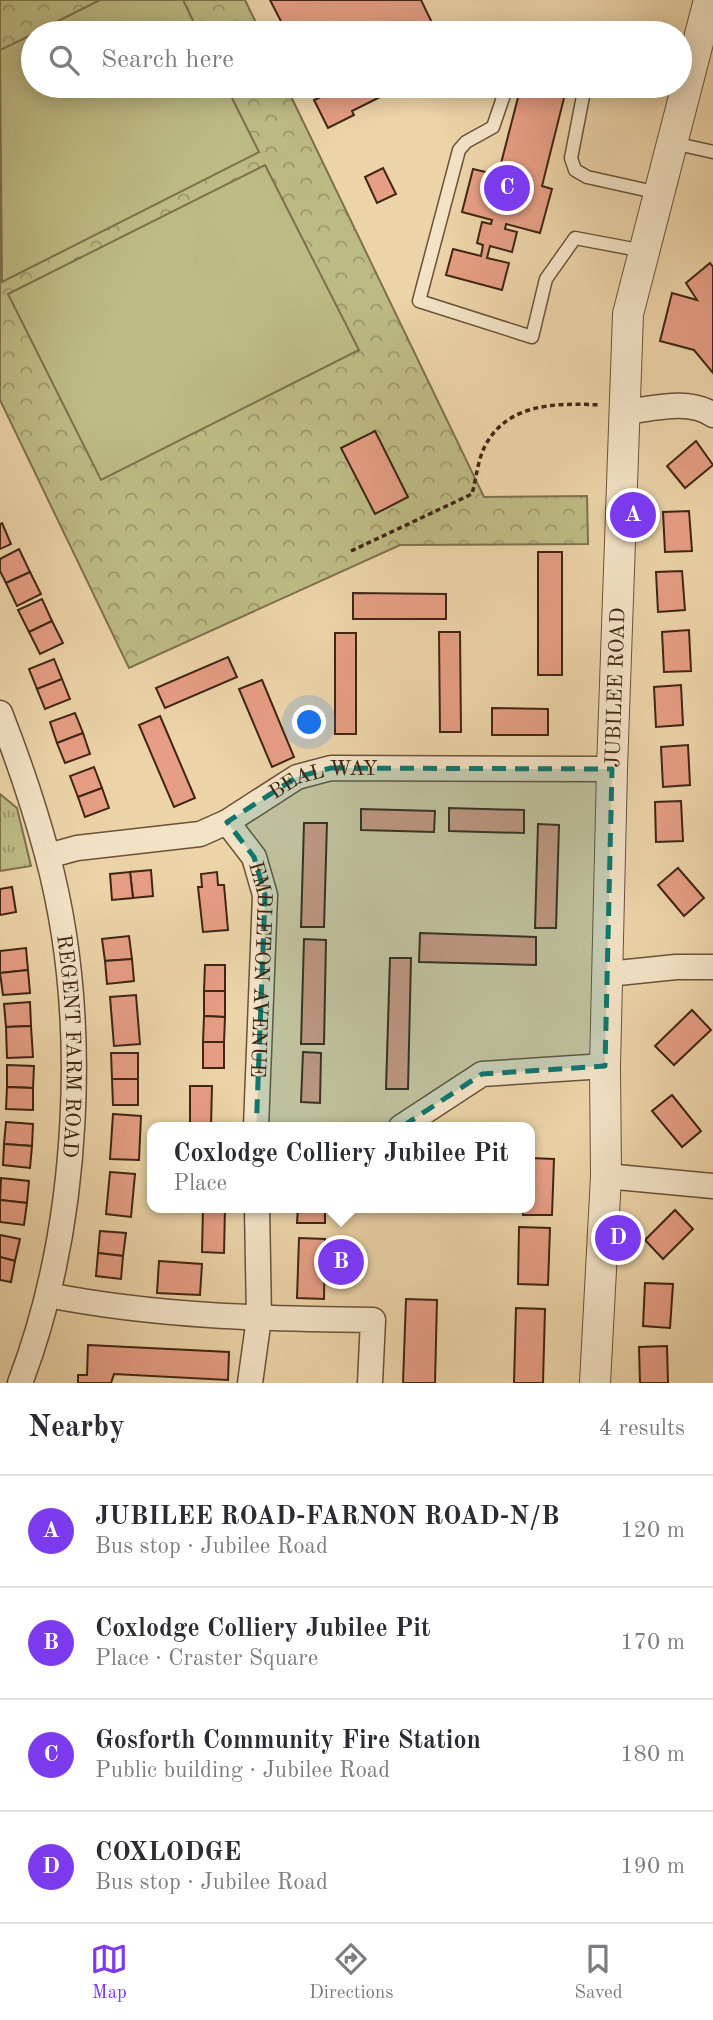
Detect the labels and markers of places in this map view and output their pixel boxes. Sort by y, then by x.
pin: C [484,162,530,214]
pin: A [610,489,656,541]
pin: D [595,1212,641,1264]
pin: B [318,1236,364,1288]

